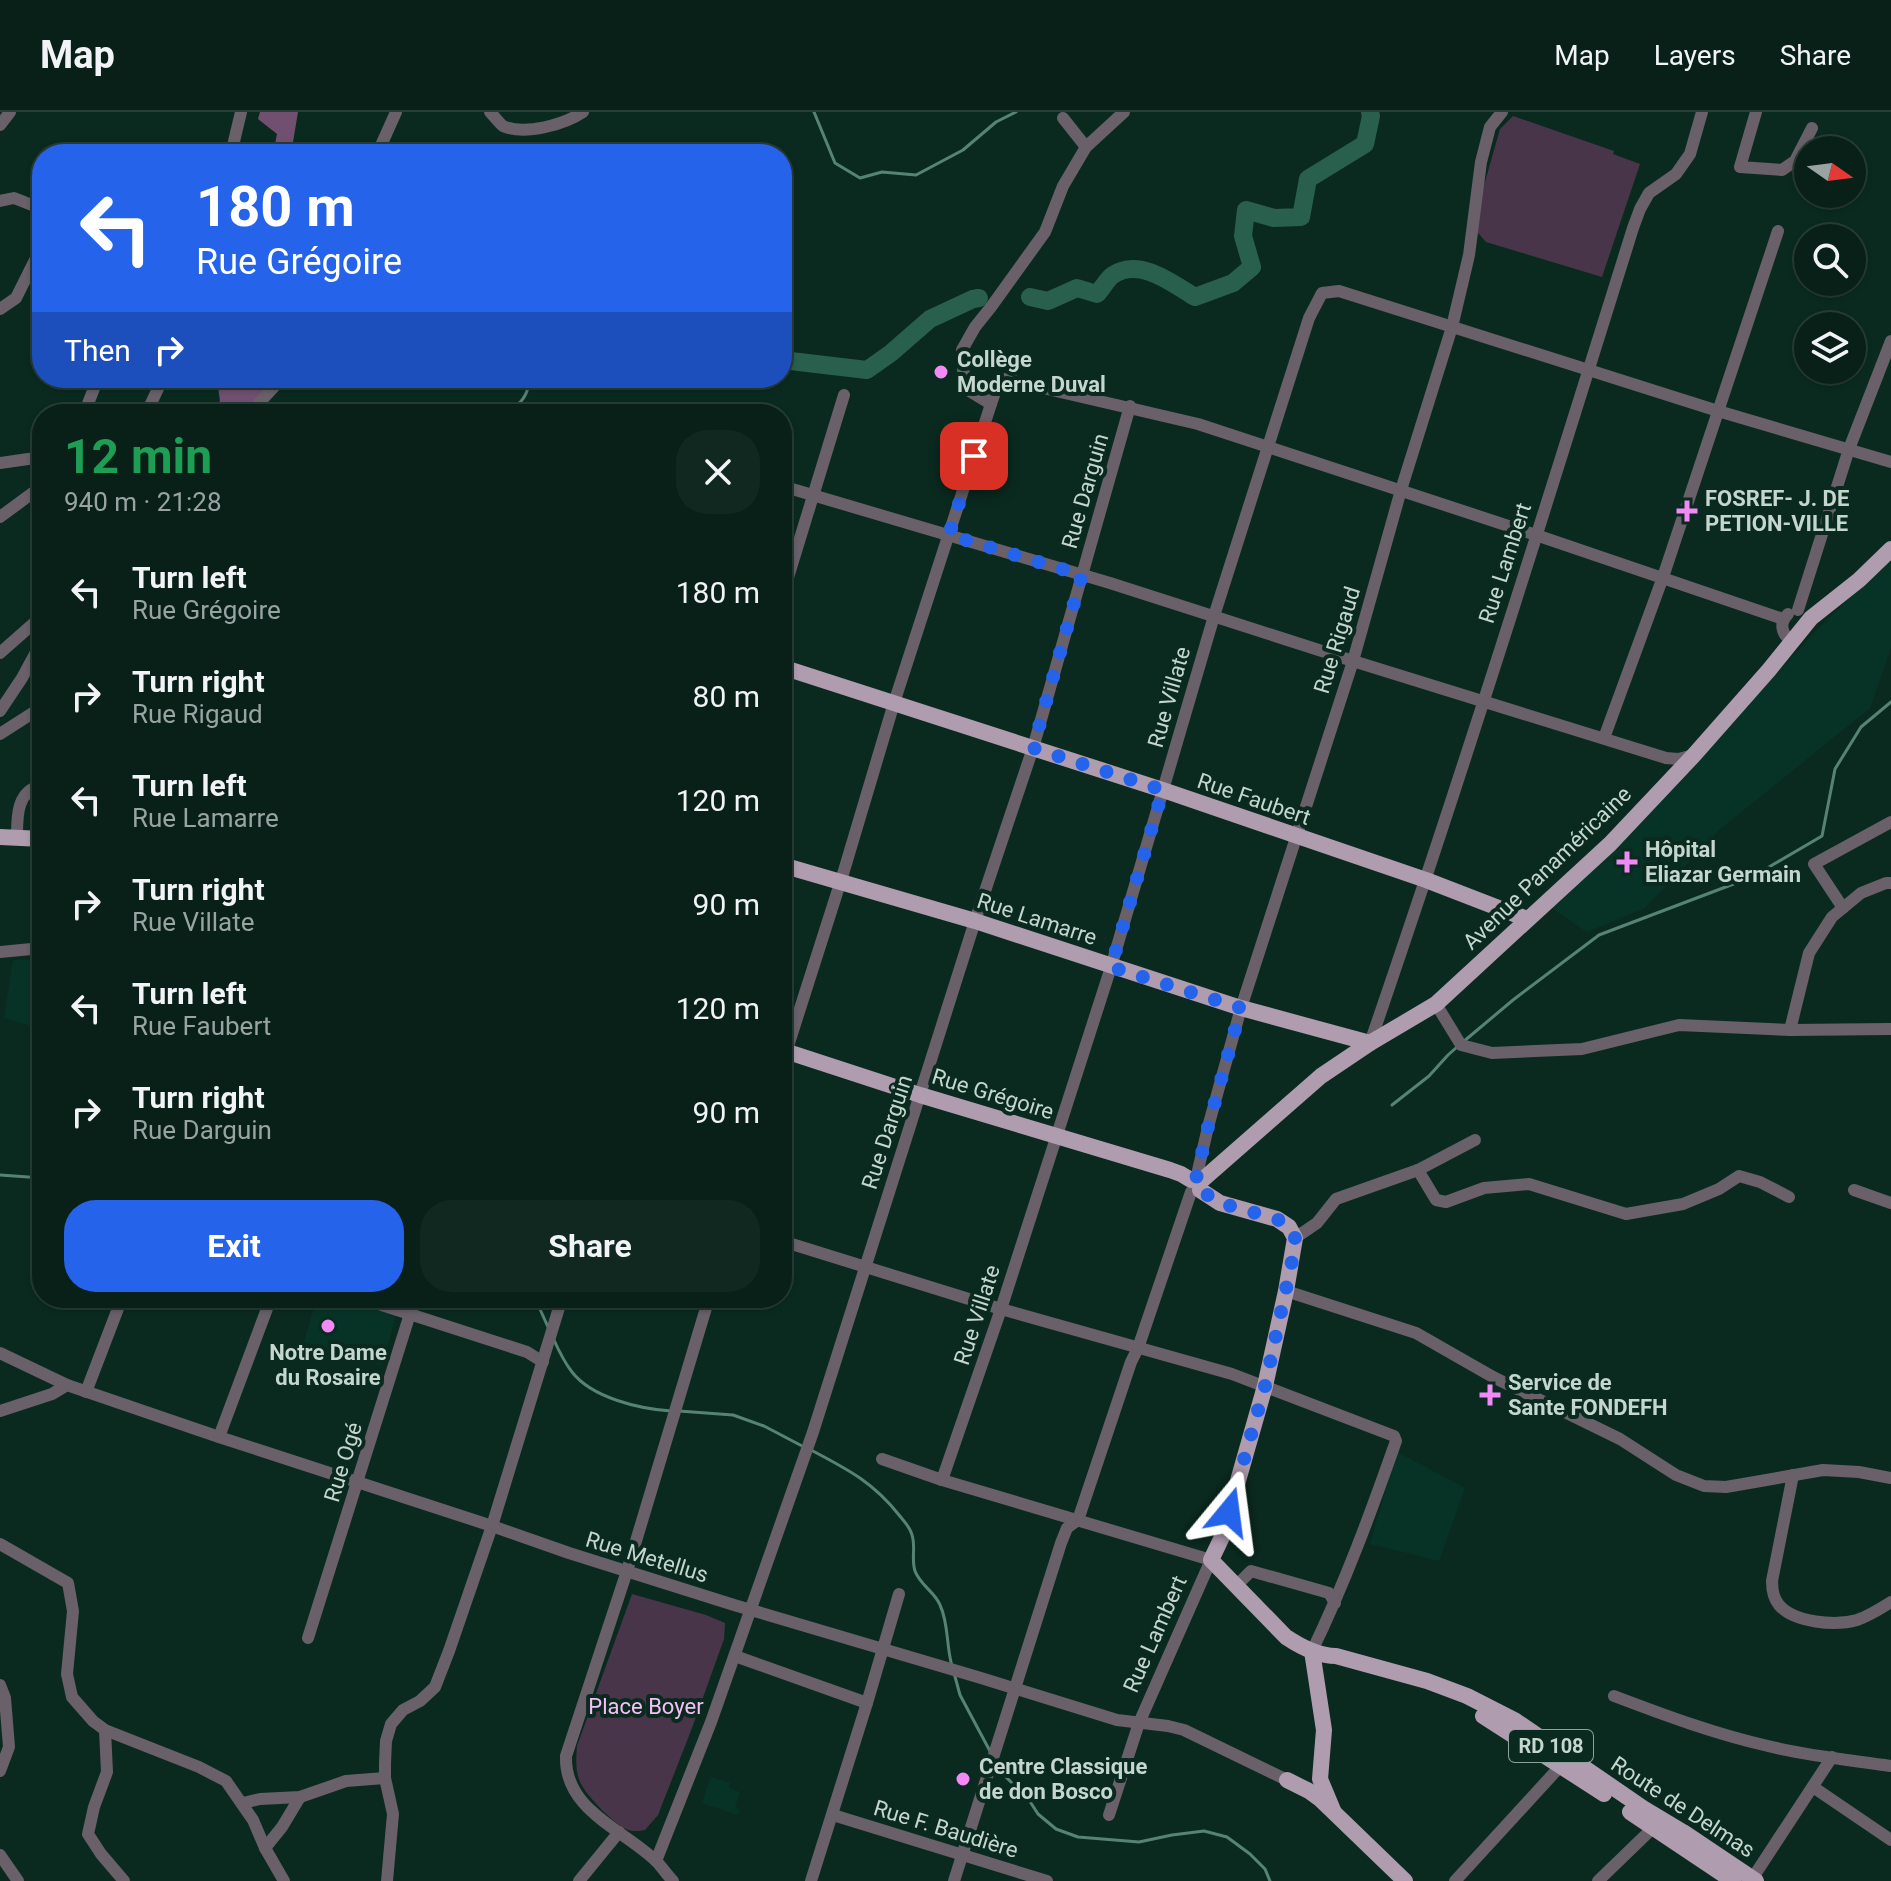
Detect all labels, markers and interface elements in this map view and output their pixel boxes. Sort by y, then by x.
text: Map [40,33,115,77]
text: Map [1554,39,1610,72]
text: Layers [1654,39,1736,72]
text: Share [1780,39,1851,72]
north arrow [1794,136,1866,208]
map controls [1794,136,1866,384]
text: 180 m [196,174,355,240]
icon: left [64,176,168,280]
button: search [1794,224,1866,296]
text: Rue Grégoire [196,241,402,283]
button: layers [1794,312,1866,384]
icon: right [147,328,191,372]
text: Then [64,333,131,368]
place label: Collège Moderne Duval [957,347,1106,397]
marker: Collège Moderne Duval [932,363,950,381]
pin [940,422,1008,490]
text: 12 min [64,428,212,485]
button: close [676,430,760,514]
street label: Rue Darguin [1057,431,1113,551]
icon: arrive [952,434,996,478]
place label: FOSREF- J. DE PETION-VILLE [1705,486,1849,536]
text: 940 m · 21:28 [64,487,222,517]
street label: Rue Lambert [1474,500,1536,626]
marker: FOSREF- J. DE PETION-VILLE [1676,500,1698,522]
text: Turn left [132,560,247,595]
icon: left [64,570,108,614]
text: 180 m [676,575,760,610]
street label: Rue Rigaud [1309,583,1365,697]
text: Rue Grégoire [132,595,281,625]
street label: Rue Villate [1143,644,1195,750]
text: Turn right [132,664,265,699]
icon: right [64,674,108,718]
text: 80 m [693,679,760,714]
text: Rue Rigaud [132,699,263,729]
text: Turn left [132,768,247,803]
street label: Rue Faubert [1194,768,1314,830]
icon: left [64,778,108,822]
street label: Avenue Panaméricaine [1458,781,1636,955]
text: 120 m [676,783,760,818]
text: Rue Lamarre [132,803,279,833]
place label: Hôpital Eliazar Germain [1645,837,1801,887]
marker: Hôpital Eliazar Germain [1616,851,1638,873]
text: Turn right [132,872,265,907]
icon: right [64,882,108,926]
text: 90 m [693,887,760,922]
street label: Rue Lamarre [974,888,1100,950]
text: Rue Villate [132,907,255,937]
text: Turn left [132,976,247,1011]
icon: left [64,986,108,1030]
text: 120 m [676,991,760,1026]
text: Rue Faubert [132,1011,271,1041]
street label: Rue Grégoire [929,1064,1057,1124]
street label: Rue Darguin [857,1072,917,1192]
text: Turn right [132,1080,265,1115]
icon: right [64,1090,108,1134]
text: 90 m [693,1095,760,1130]
text: Rue Darguin [132,1115,272,1145]
button: Exit [64,1200,404,1292]
button: Share [420,1200,760,1292]
street label: Rue Villate [949,1262,1005,1368]
marker: Notre Dame du Rosaire [319,1317,337,1335]
place label: Notre Dame du Rosaire [269,1340,387,1390]
place label: Service de Sante FONDEFH [1508,1370,1668,1420]
marker: Service de Sante FONDEFH [1479,1384,1501,1406]
street label: Rue Ogé [319,1419,367,1505]
position arrow [1187,1470,1271,1554]
street label: Rue Metellus [583,1527,711,1587]
street label: Rue Lambert [1118,1572,1192,1696]
park label: Place Boyer [588,1694,704,1719]
road number: RD 108 [1509,1730,1593,1762]
street label: Route de Delmas [1607,1751,1759,1863]
place label: Centre Classique de don Bosco [979,1754,1147,1804]
marker: Centre Classique de don Bosco [954,1770,972,1788]
street label: Rue F. Baudière [871,1795,1021,1863]

